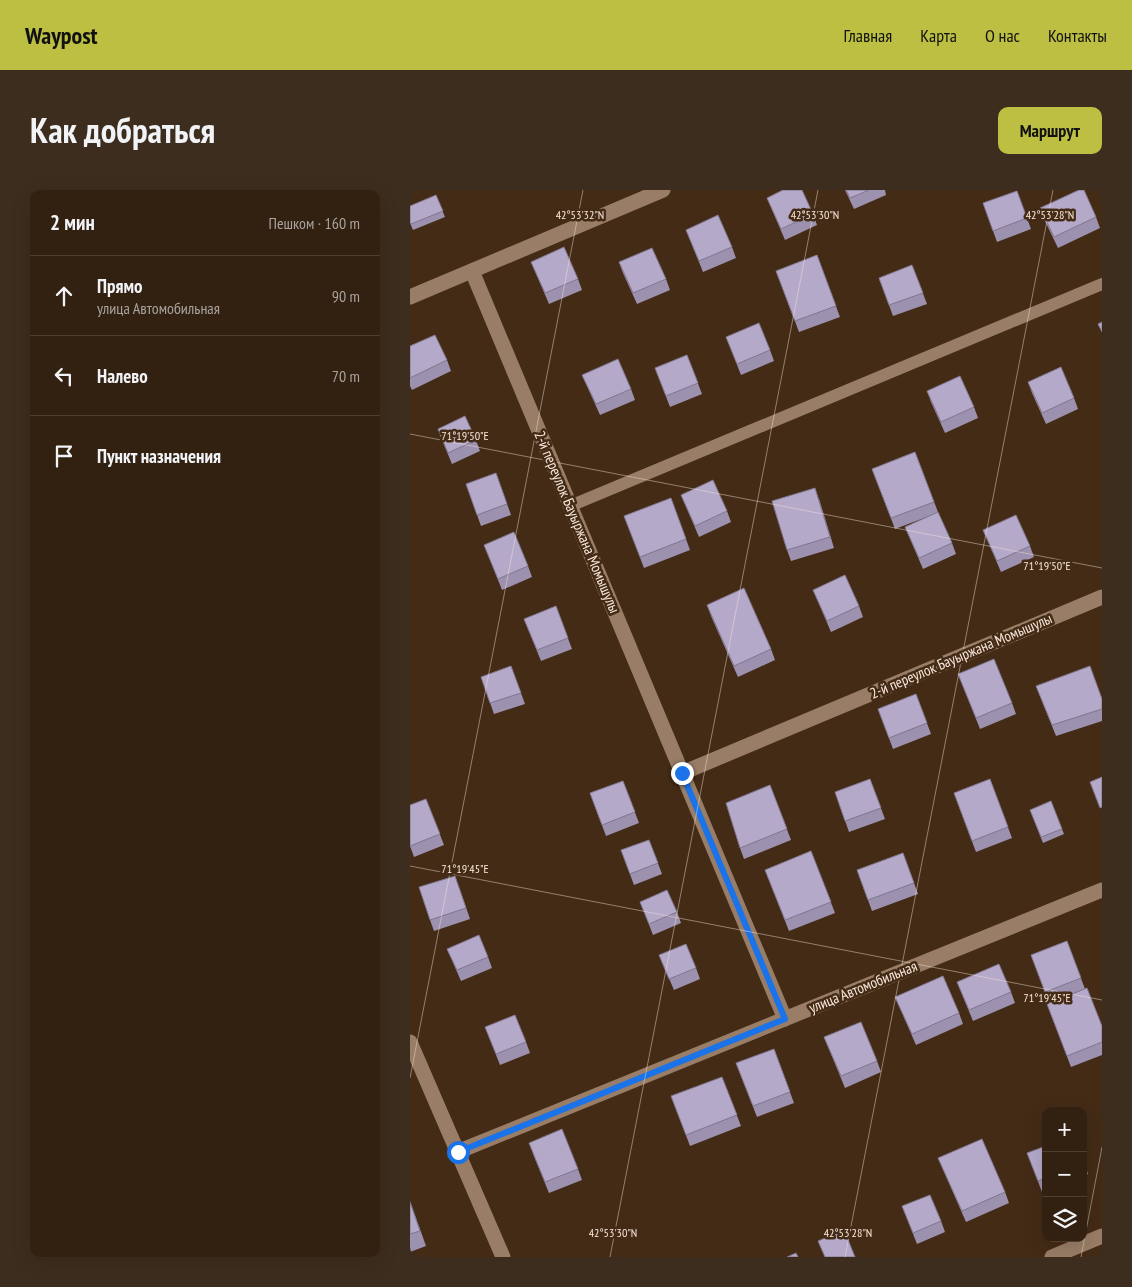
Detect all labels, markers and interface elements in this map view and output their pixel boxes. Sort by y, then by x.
text: Waypost [25,20,98,51]
text: Главная [844,24,892,47]
text: Карта [920,24,957,47]
text: О нас [985,24,1020,47]
text: Контакты [1048,24,1107,47]
text: Как добраться [30,107,215,153]
button: Маршрут [998,107,1102,154]
text: 42°53'32"N [556,207,604,222]
text: 42°53'30"N [791,207,839,222]
text: 42°53'28"N [1026,207,1074,222]
text: 2 мин [50,209,95,236]
text: Пешком · 160 m [269,213,360,233]
text: Прямо [97,274,142,298]
icon: ahead [50,282,78,310]
text: 90 m [332,286,360,306]
text: улица Автомобильная [97,298,220,318]
icon: left [50,362,78,390]
text: Налево [97,364,148,388]
text: 70 m [332,366,360,386]
text: 71°19'50"E [441,428,489,443]
street label: 2-й переулок Бауыржана Момышулы [530,428,625,616]
icon: arrive [50,442,78,470]
text: Пункт назначения [97,444,221,468]
text: 71°19'50"E [1023,558,1071,573]
street label: 2-й переулок Бауыржана Момышулы [867,608,1055,703]
route end [671,762,694,785]
text: 71°19'45"E [441,861,489,876]
street label: улица Автомобильная [806,956,920,1017]
text: 71°19'45"E [1023,990,1071,1005]
map controls [1042,1107,1087,1242]
button: + [1042,1107,1087,1152]
route start [447,1141,470,1164]
button: − [1042,1152,1087,1197]
button: layers [1042,1197,1087,1242]
text: 42°53'30"N [589,1225,637,1240]
text: 42°53'28"N [824,1225,872,1240]

